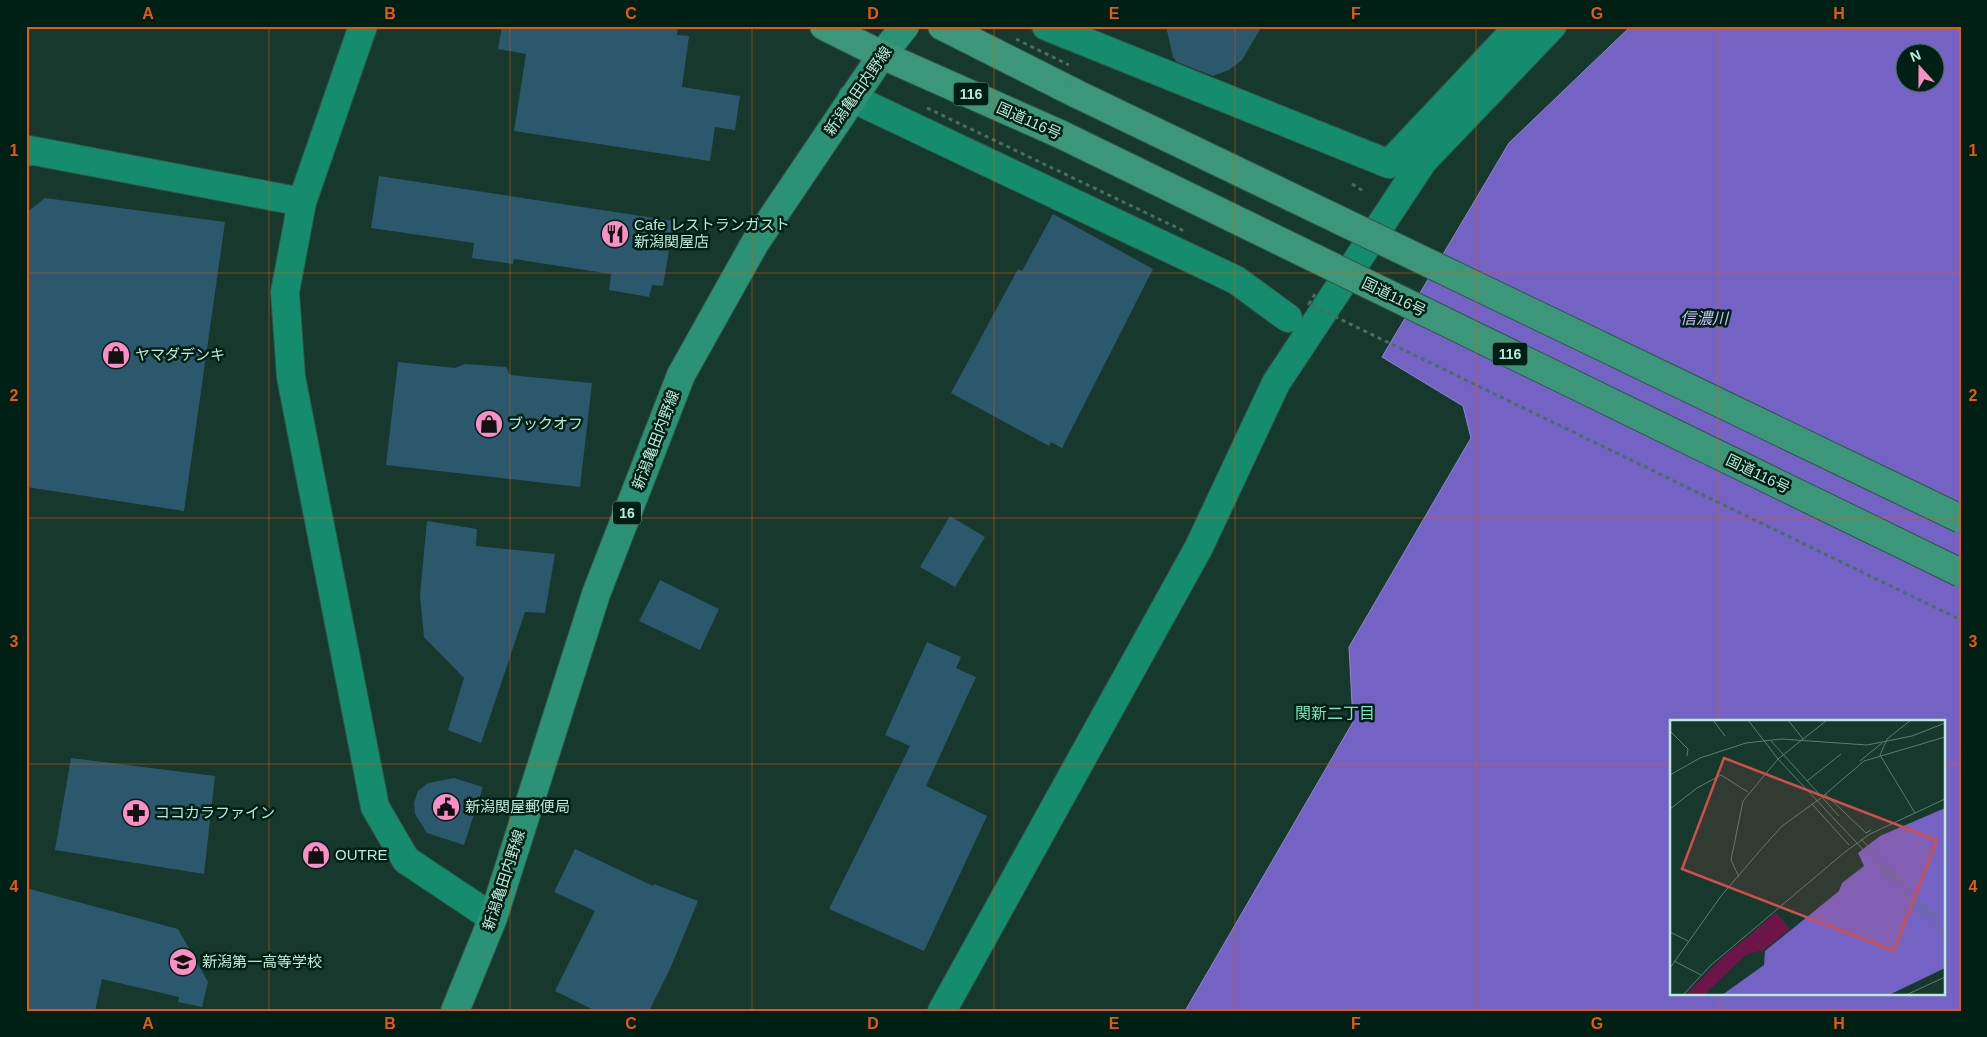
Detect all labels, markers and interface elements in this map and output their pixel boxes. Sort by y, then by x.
text: A [142,5,154,22]
text: B [384,5,396,22]
text: C [625,5,637,22]
text: D [867,5,879,22]
text: E [1109,5,1120,22]
text: F [1351,5,1361,22]
text: G [1591,5,1603,22]
text: H [1833,5,1845,22]
north arrow [1894,42,1944,92]
street label: 新潟亀田内野線 [821,43,895,139]
text: N [1908,47,1923,65]
road number: 116 [954,82,988,106]
street label: 国道116号 [994,99,1064,142]
text: 1 [10,142,19,159]
text: 1 [1969,142,1978,159]
place label: Cafe レストランガスト 新潟関屋店 [634,216,790,250]
restaurant icon: Cafe レストランガスト 新潟関屋店 [600,219,630,249]
street label: 国道116号 [1360,274,1429,319]
water label: 信濃川 [1680,310,1730,327]
shop icon: ヤマダデンキ [101,340,131,370]
road number: 116 [1492,342,1528,366]
place label: ヤマダデンキ [135,346,225,363]
text: 2 [10,387,19,404]
text: 2 [1969,387,1978,404]
street label: 新潟亀田内野線 [629,388,682,492]
shop icon: ブックオフ [474,409,504,439]
place label: ブックオフ [508,415,583,432]
street label: 国道116号 [1724,451,1793,496]
road number: 16 [613,502,641,524]
text: 3 [10,633,19,650]
text: 3 [1969,633,1978,650]
district label: 関新二丁目 [1295,705,1375,722]
inset map [1670,720,1944,994]
public building icon: 新潟関屋郵便局 [431,792,461,822]
pharmacy icon: ココカラファイン [121,798,151,828]
place label: 新潟関屋郵便局 [465,798,570,815]
place label: ココカラファイン [155,804,275,821]
street label: 新潟亀田内野線 [479,827,528,932]
shop icon: OUTRE [301,840,331,870]
place label: OUTRE [335,846,388,863]
text: 4 [10,878,19,895]
text: 4 [1969,878,1978,895]
school or university icon: 新潟第一高等学校 [168,947,198,977]
place label: 新潟第一高等学校 [202,953,322,970]
text: A [142,1015,154,1032]
text: B [384,1015,396,1032]
text: C [625,1015,637,1032]
text: D [867,1015,879,1032]
text: E [1109,1015,1120,1032]
text: F [1351,1015,1361,1032]
text: G [1591,1015,1603,1032]
text: H [1833,1015,1845,1032]

